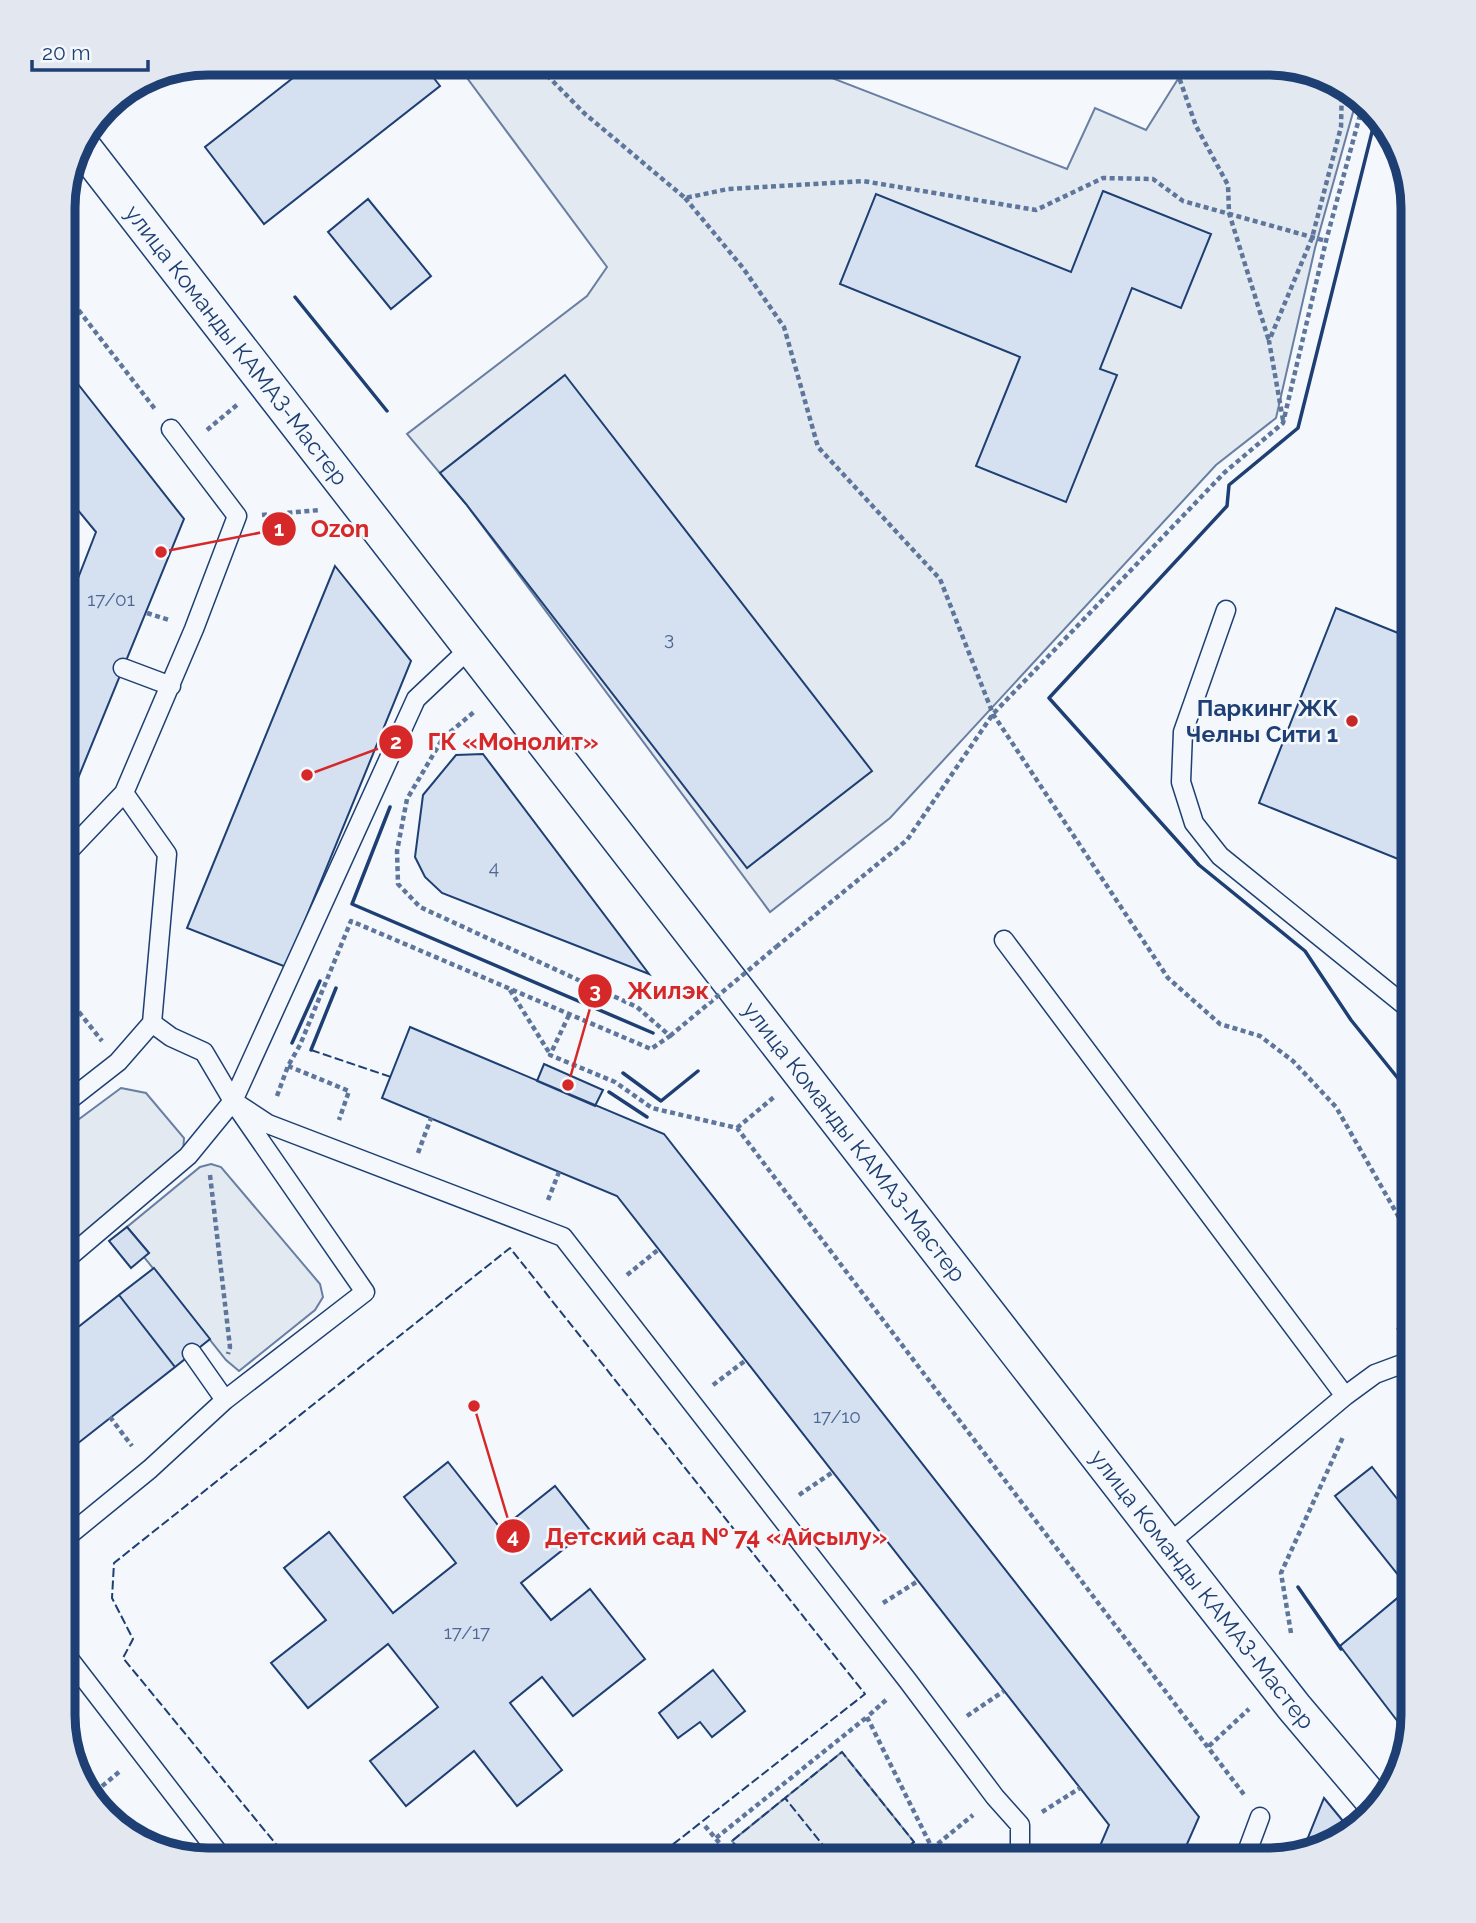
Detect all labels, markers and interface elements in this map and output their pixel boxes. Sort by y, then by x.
scale bar [32,28,147,72]
text: 20 m [42,40,90,65]
street label: улица Команды КАМАЗ-Мастер [120,199,354,490]
callout: Ozon [262,506,384,551]
text: Ozon [311,514,369,543]
text: 1 [274,516,284,541]
house number: 17/01 [87,588,135,610]
house number: 3 [664,627,674,649]
place label: Паркинг ЖК Челны Сити 1 [1186,694,1338,747]
marker: Паркинг ЖК Челны Сити 1 [1344,713,1360,729]
callout: ГК «Монолит» [379,719,613,764]
text: ГК «Монолит» [427,727,599,756]
text: 2 [390,729,402,754]
house number: 4 [489,856,499,878]
callout: Жилэк [578,968,723,1013]
text: Жилэк [627,976,709,1005]
text: 3 [589,978,601,1003]
street label: улица Команды КАМАЗ-Мастер [737,996,972,1287]
house number: 17/10 [813,1405,861,1427]
street label: улица Команды КАМАЗ-Мастер [1085,1444,1320,1734]
callout: Детский сад № 74 «Айсылу» [496,1514,901,1559]
text: Детский сад № 74 «Айсылу» [545,1522,887,1551]
text: 4 [507,1523,519,1548]
house number: 17/17 [444,1621,490,1643]

